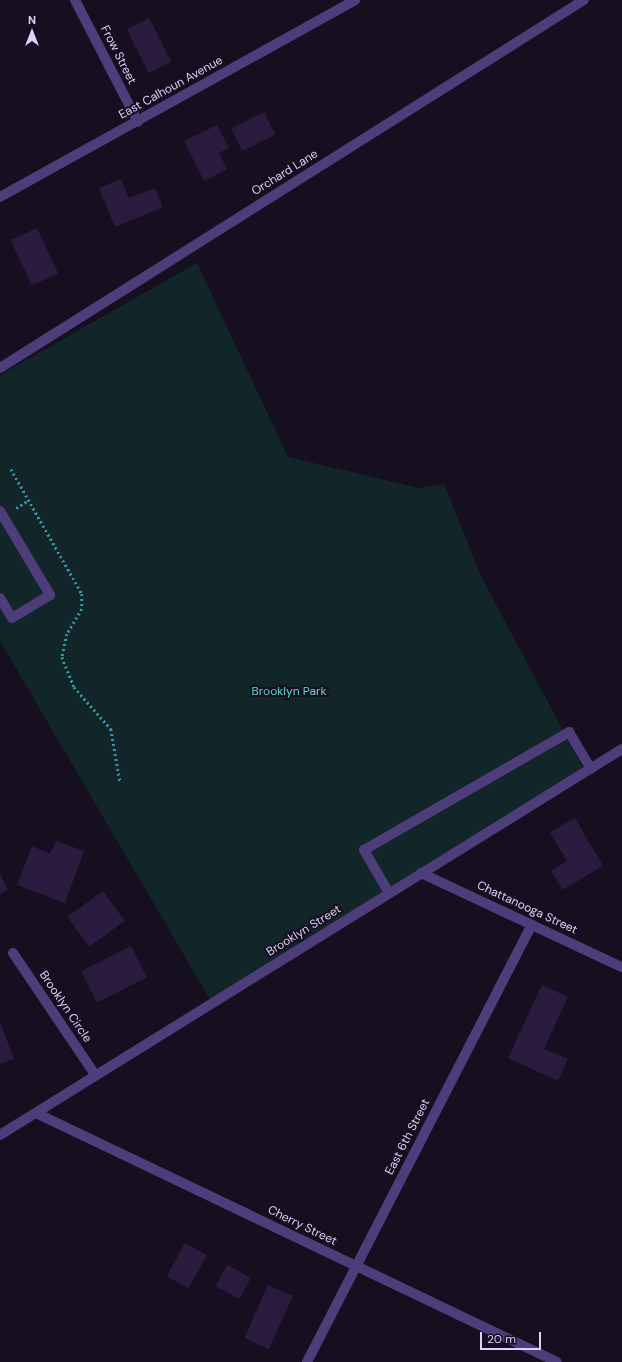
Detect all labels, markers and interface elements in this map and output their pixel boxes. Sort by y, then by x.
north arrow [12,12,52,52]
text: N [28,13,36,27]
street label: Frow Street [97,23,139,87]
street label: East Calhoun Avenue [117,53,225,123]
street label: Orchard Lane [249,147,321,199]
park label: Brooklyn Park [252,685,326,699]
street label: Chattanooga Street [475,878,579,938]
street label: Brooklyn Street [264,902,344,960]
street label: Brooklyn Circle [36,968,94,1046]
street label: East 6th Street [383,1097,433,1177]
street label: Cherry Street [265,1203,339,1249]
scale bar [482,1324,543,1350]
text: 20 m [487,1331,516,1347]

